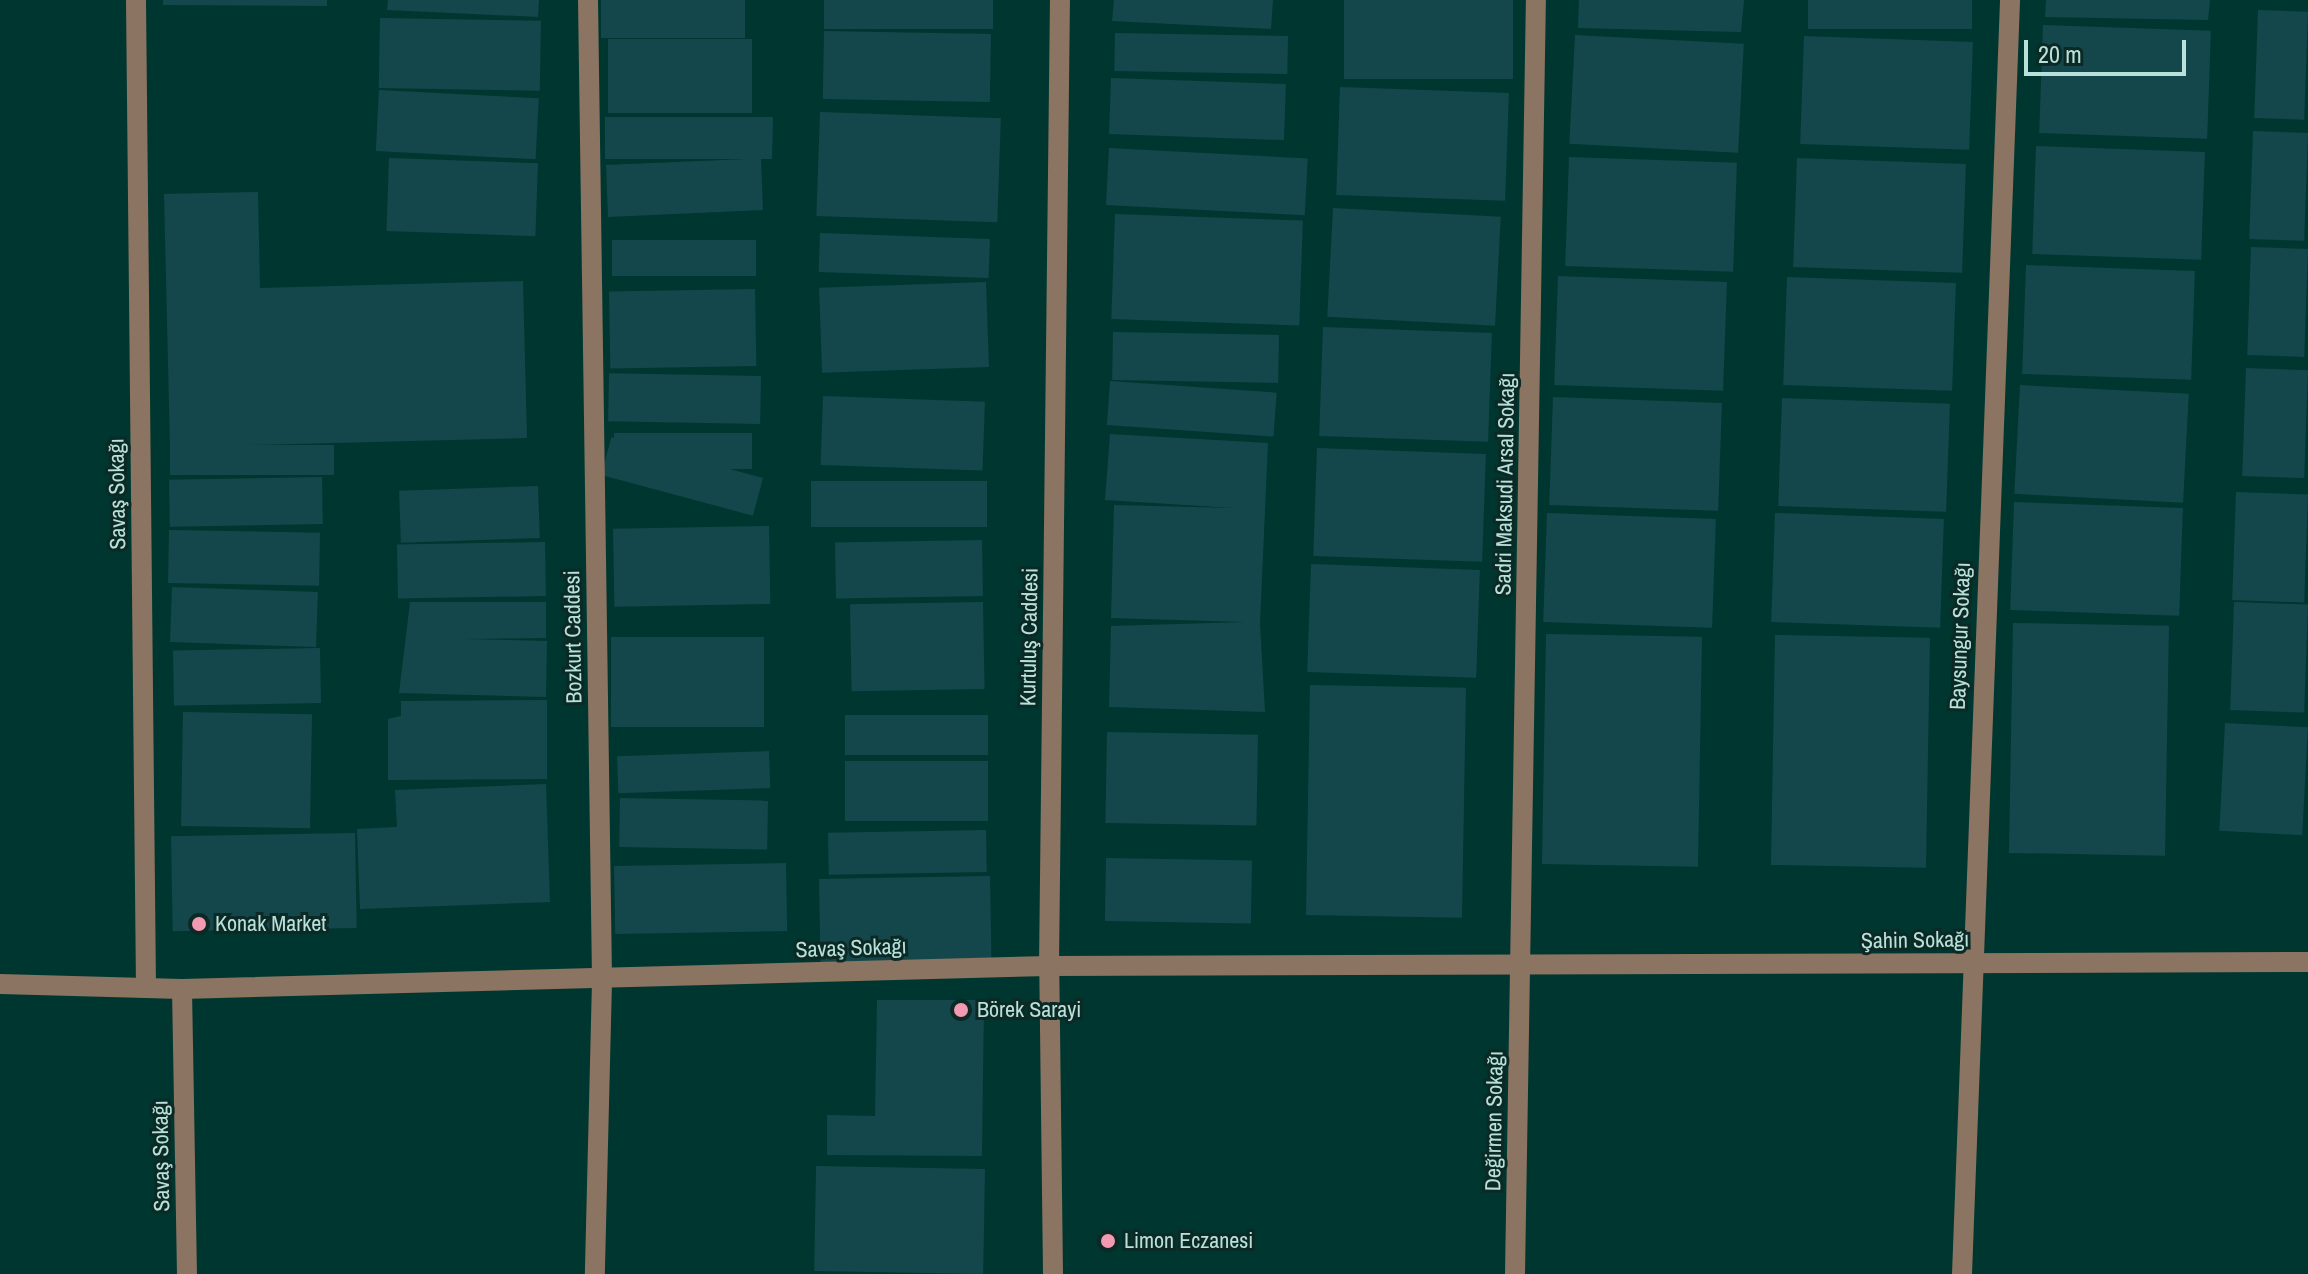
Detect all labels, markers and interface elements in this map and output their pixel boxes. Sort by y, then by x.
scale bar [2028,24,2190,74]
text: 20 m [2038,38,2082,70]
street label: Sadri Maksudi Arsal Sokağı [1490,372,1520,596]
street label: Savaş Sokağı [103,438,131,550]
street label: Baysungur Sokağı [1944,562,1976,710]
street label: Kurtuluş Caddesi [1015,568,1043,706]
street label: Bozkurt Caddesi [559,570,587,704]
place label: Konak Market [215,911,326,937]
marker: Konak Market [190,915,208,933]
street label: Şahin Sokağı [1861,926,1969,954]
street label: Savaş Sokağı [795,933,907,963]
place label: Börek Sarayi [977,997,1081,1023]
marker: Börek Sarayi [952,1001,970,1019]
street label: Değirmen Sokağı [1480,1051,1508,1191]
street label: Savaş Sokağı [147,1100,175,1212]
place label: Limon Eczanesi [1124,1228,1253,1254]
marker: Limon Eczanesi [1099,1232,1117,1250]

